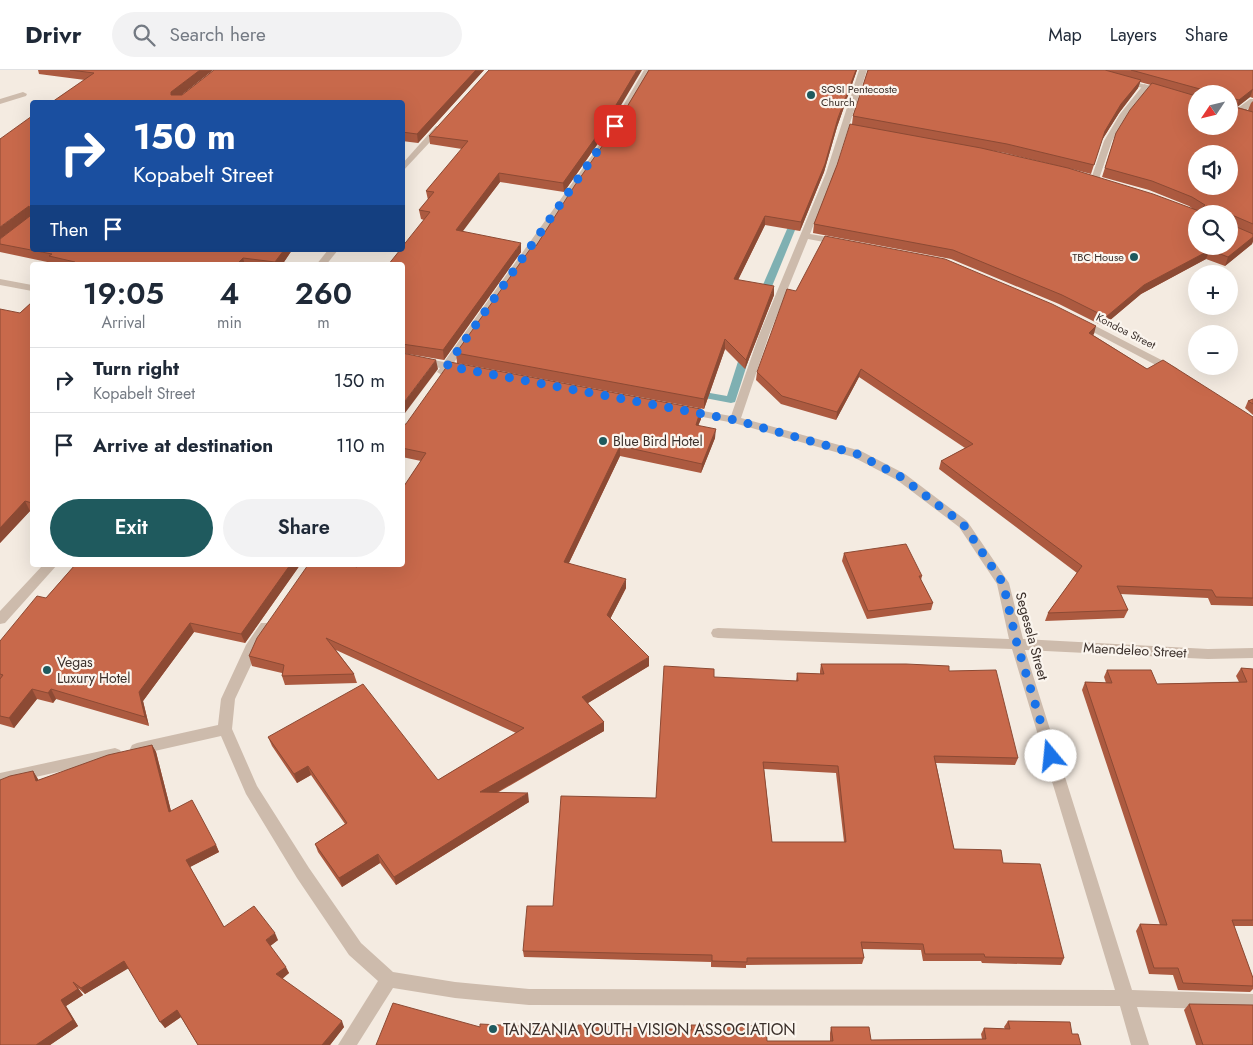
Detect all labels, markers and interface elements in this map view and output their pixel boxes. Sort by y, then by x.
search box [112,12,462,57]
text: Drivr [25,17,82,52]
icon: search [130,21,158,49]
text: Search here [170,21,266,48]
text: Map [1048,22,1082,48]
text: Layers [1110,22,1157,48]
text: Share [1185,22,1228,48]
place label: SOSI Pentecoste Church [821,81,898,110]
north arrow [1188,85,1238,135]
map controls [1188,85,1238,375]
marker: SOSI Pentecoste Church [805,89,817,101]
pin [594,105,636,147]
text: 150 m [133,112,236,162]
icon: arrive [601,112,629,140]
icon: right [50,120,115,185]
button: sound [1188,145,1238,195]
text: Kopabelt Street [133,158,273,190]
button: search [1188,205,1238,255]
icon: arrive [99,215,127,243]
text: Then [50,216,89,243]
place label: TBC House [1072,249,1124,265]
marker: TBC House [1128,251,1140,263]
button: + [1188,265,1238,315]
text: 19:05 [83,272,164,315]
text: 4 [219,272,239,315]
text: 260 [295,272,352,315]
street label: Kondoa Street [1094,309,1159,353]
text: Arrival [101,311,146,334]
text: min [217,311,242,334]
text: m [317,311,330,334]
button: − [1188,325,1238,375]
text: Turn right [93,355,179,382]
icon: right [50,366,78,394]
text: 150 m [334,367,385,394]
text: Kopabelt Street [93,382,195,405]
icon: arrive [50,431,78,459]
place label: Blue Bird Hotel [613,431,703,451]
text: Arrive at destination [93,432,273,459]
text: 110 m [336,432,385,459]
marker: Blue Bird Hotel [597,435,609,447]
button: Exit [50,499,213,557]
button: Share [223,499,385,557]
street label: Segesela Street [1011,590,1054,683]
street label: Maendeleo Street [1083,637,1188,663]
place label: Vegas Luxury Hotel [57,652,131,688]
marker: Vegas Luxury Hotel [41,664,53,676]
position arrow [1024,729,1076,781]
place label: TANZANIA YOUTH VISION ASSOCIATION [503,1018,796,1041]
marker: TANZANIA YOUTH VISION ASSOCIATION [487,1023,499,1035]

